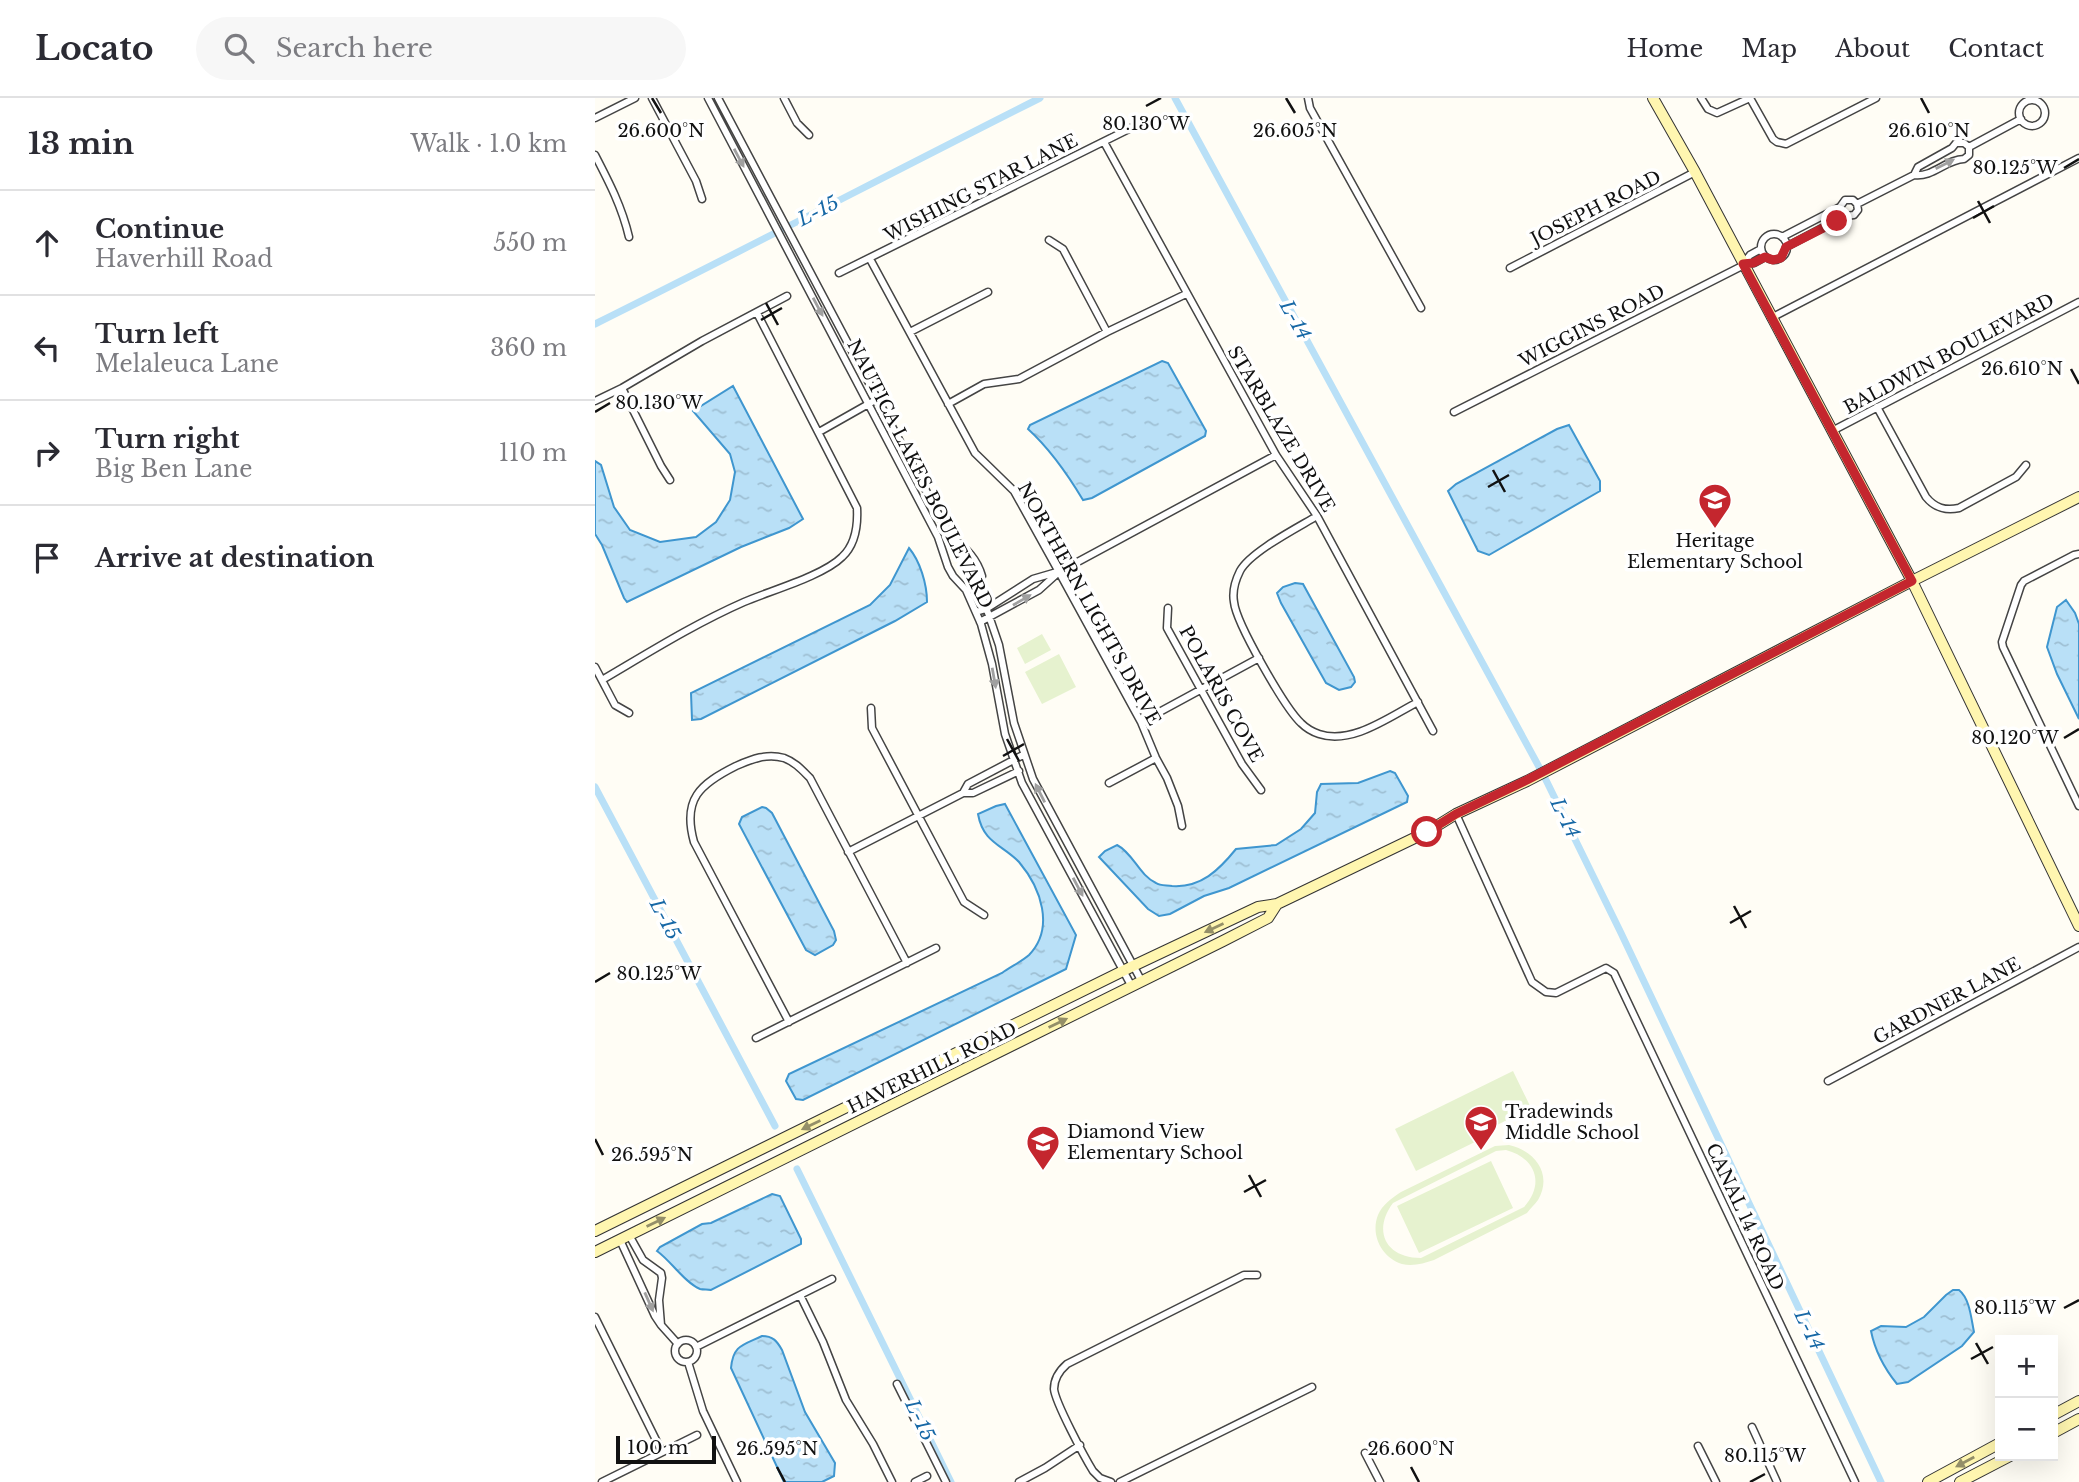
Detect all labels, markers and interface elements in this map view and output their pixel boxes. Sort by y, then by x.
search box [196,17,686,80]
text: Locato [35,28,154,69]
icon: search [220,29,258,67]
text: Search here [276,32,433,64]
text: Home [1627,34,1703,63]
text: Map [1741,34,1797,63]
text: About [1835,34,1910,63]
text: Contact [1948,34,2044,63]
text: 80.130°W [1102,113,1191,135]
text: 26.600°N [618,120,704,142]
text: 26.605°N [1253,120,1337,142]
text: 26.610°N [1888,120,1970,142]
text: 13 min [28,125,134,162]
text: Walk · 1.0 km [410,130,567,158]
street label: WISHING STAR LANE [880,130,1082,247]
one-way arrow [734,148,745,168]
text: 80.125°W [1973,157,2058,179]
one-way arrow [1936,159,1956,171]
street label: JOSEPH ROAD [1526,166,1665,251]
water label: L-15 [793,191,843,231]
route end [1821,205,1852,236]
text: Continue [95,213,224,245]
icon: ahead [28,224,66,262]
text: 550 m [493,229,567,257]
text: Haverhill Road [95,245,273,273]
street label: WIGGINS ROAD [1515,280,1668,373]
street label: BALDWIN BOULEVARD [1840,289,2058,419]
water label: L-14 [1274,295,1315,344]
one-way arrow [812,298,824,317]
text: Turn left [95,318,219,350]
icon: left [28,329,66,367]
text: 360 m [490,334,567,362]
street label: NAUTICA LAKES BOULEVARD [842,336,998,612]
street label: STARBLAZE DRIVE [1223,342,1339,516]
text: Melaleuca Lane [95,350,279,378]
text: 26.610°N [1981,358,2063,380]
text: 80.130°W [615,392,704,414]
text: Turn right [95,423,240,455]
icon: right [28,434,66,472]
text: 110 m [499,439,567,467]
text: Big Ben Lane [95,455,252,483]
street label: NORTHERN LIGHTS DRIVE [1013,479,1165,729]
school or university icon: Heritage Elementary School [1696,481,1734,530]
place label: Heritage Elementary School [1627,530,1803,573]
icon: arrive [28,539,66,577]
text: Arrive at destination [95,542,375,574]
one-way arrow [1012,594,1031,606]
street label: POLARIS COVE [1174,622,1268,766]
one-way arrow [989,667,1000,689]
text: 80.120°W [1971,727,2060,749]
one-way arrow [1034,783,1045,803]
water label: L-14 [1545,793,1585,842]
route start [1411,816,1442,847]
one-way arrow [1072,877,1084,897]
water label: L-15 [644,894,685,944]
one-way arrow [1204,922,1224,934]
street label: GARDNER LANE [1870,953,2024,1049]
text: 80.125°W [617,963,702,985]
street label: HAVERHILL ROAD [844,1017,1020,1119]
one-way arrow [1048,1018,1068,1029]
place label: Tradewinds Middle School [1505,1101,1640,1144]
school or university icon: Tradewinds Middle School [1462,1103,1500,1152]
one-way arrow [801,1119,821,1130]
place label: Diamond View Elementary School [1067,1121,1243,1164]
school or university icon: Diamond View Elementary School [1024,1123,1062,1172]
street label: CANAL 14 ROAD [1701,1140,1789,1294]
text: 26.595°N [611,1144,693,1166]
one-way arrow [646,1216,666,1227]
one-way arrow [643,1292,655,1312]
text: 80.115°W [1974,1297,2057,1319]
water label: L-14 [1789,1305,1829,1354]
map controls [1995,1335,2058,1461]
button: + [1995,1335,2058,1398]
water label: L-15 [900,1395,940,1445]
button: − [1995,1398,2058,1461]
scale bar [616,1433,716,1465]
text: 100 m [627,1436,688,1459]
text: 26.595°N [736,1438,818,1460]
text: 26.600°N [1368,1438,1454,1460]
text: 80.115°W [1724,1445,1807,1467]
one-way arrow [1955,1456,1975,1468]

